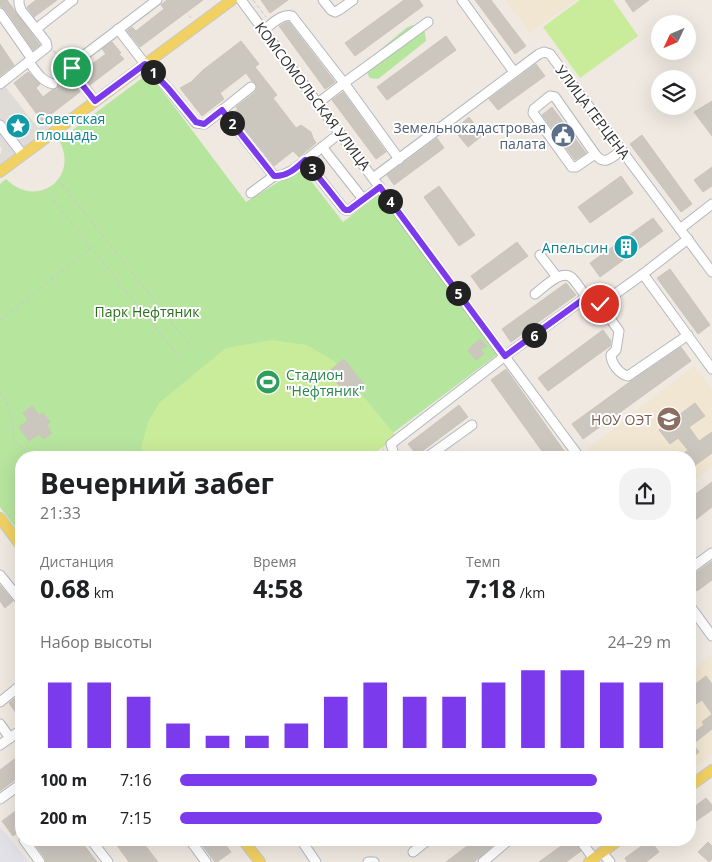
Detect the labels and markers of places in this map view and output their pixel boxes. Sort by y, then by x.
pin [51,47,93,89]
pin: 1 [140,60,166,84]
place label: Советская площадь [36,109,105,144]
pin: 2 [220,110,244,136]
place icon: Советская площадь [5,113,31,139]
place label: Земельнокадастровая палата [394,118,546,153]
public building icon: Земельнокадастровая палата [550,122,576,148]
pin: 3 [300,156,324,180]
pin: 4 [378,188,402,214]
building icon: Апельсин [613,234,639,260]
place label: Апельсин [542,238,608,257]
pin: 5 [446,280,470,306]
pin [579,283,621,325]
pin: 6 [522,322,546,348]
place label: Стадион "Нефтяник" [286,365,365,400]
sports icon: Стадион "Нефтяник" [255,369,281,395]
school or university icon: НОУ ОЭТ [656,406,682,432]
place label: НОУ ОЭТ [591,410,652,429]

